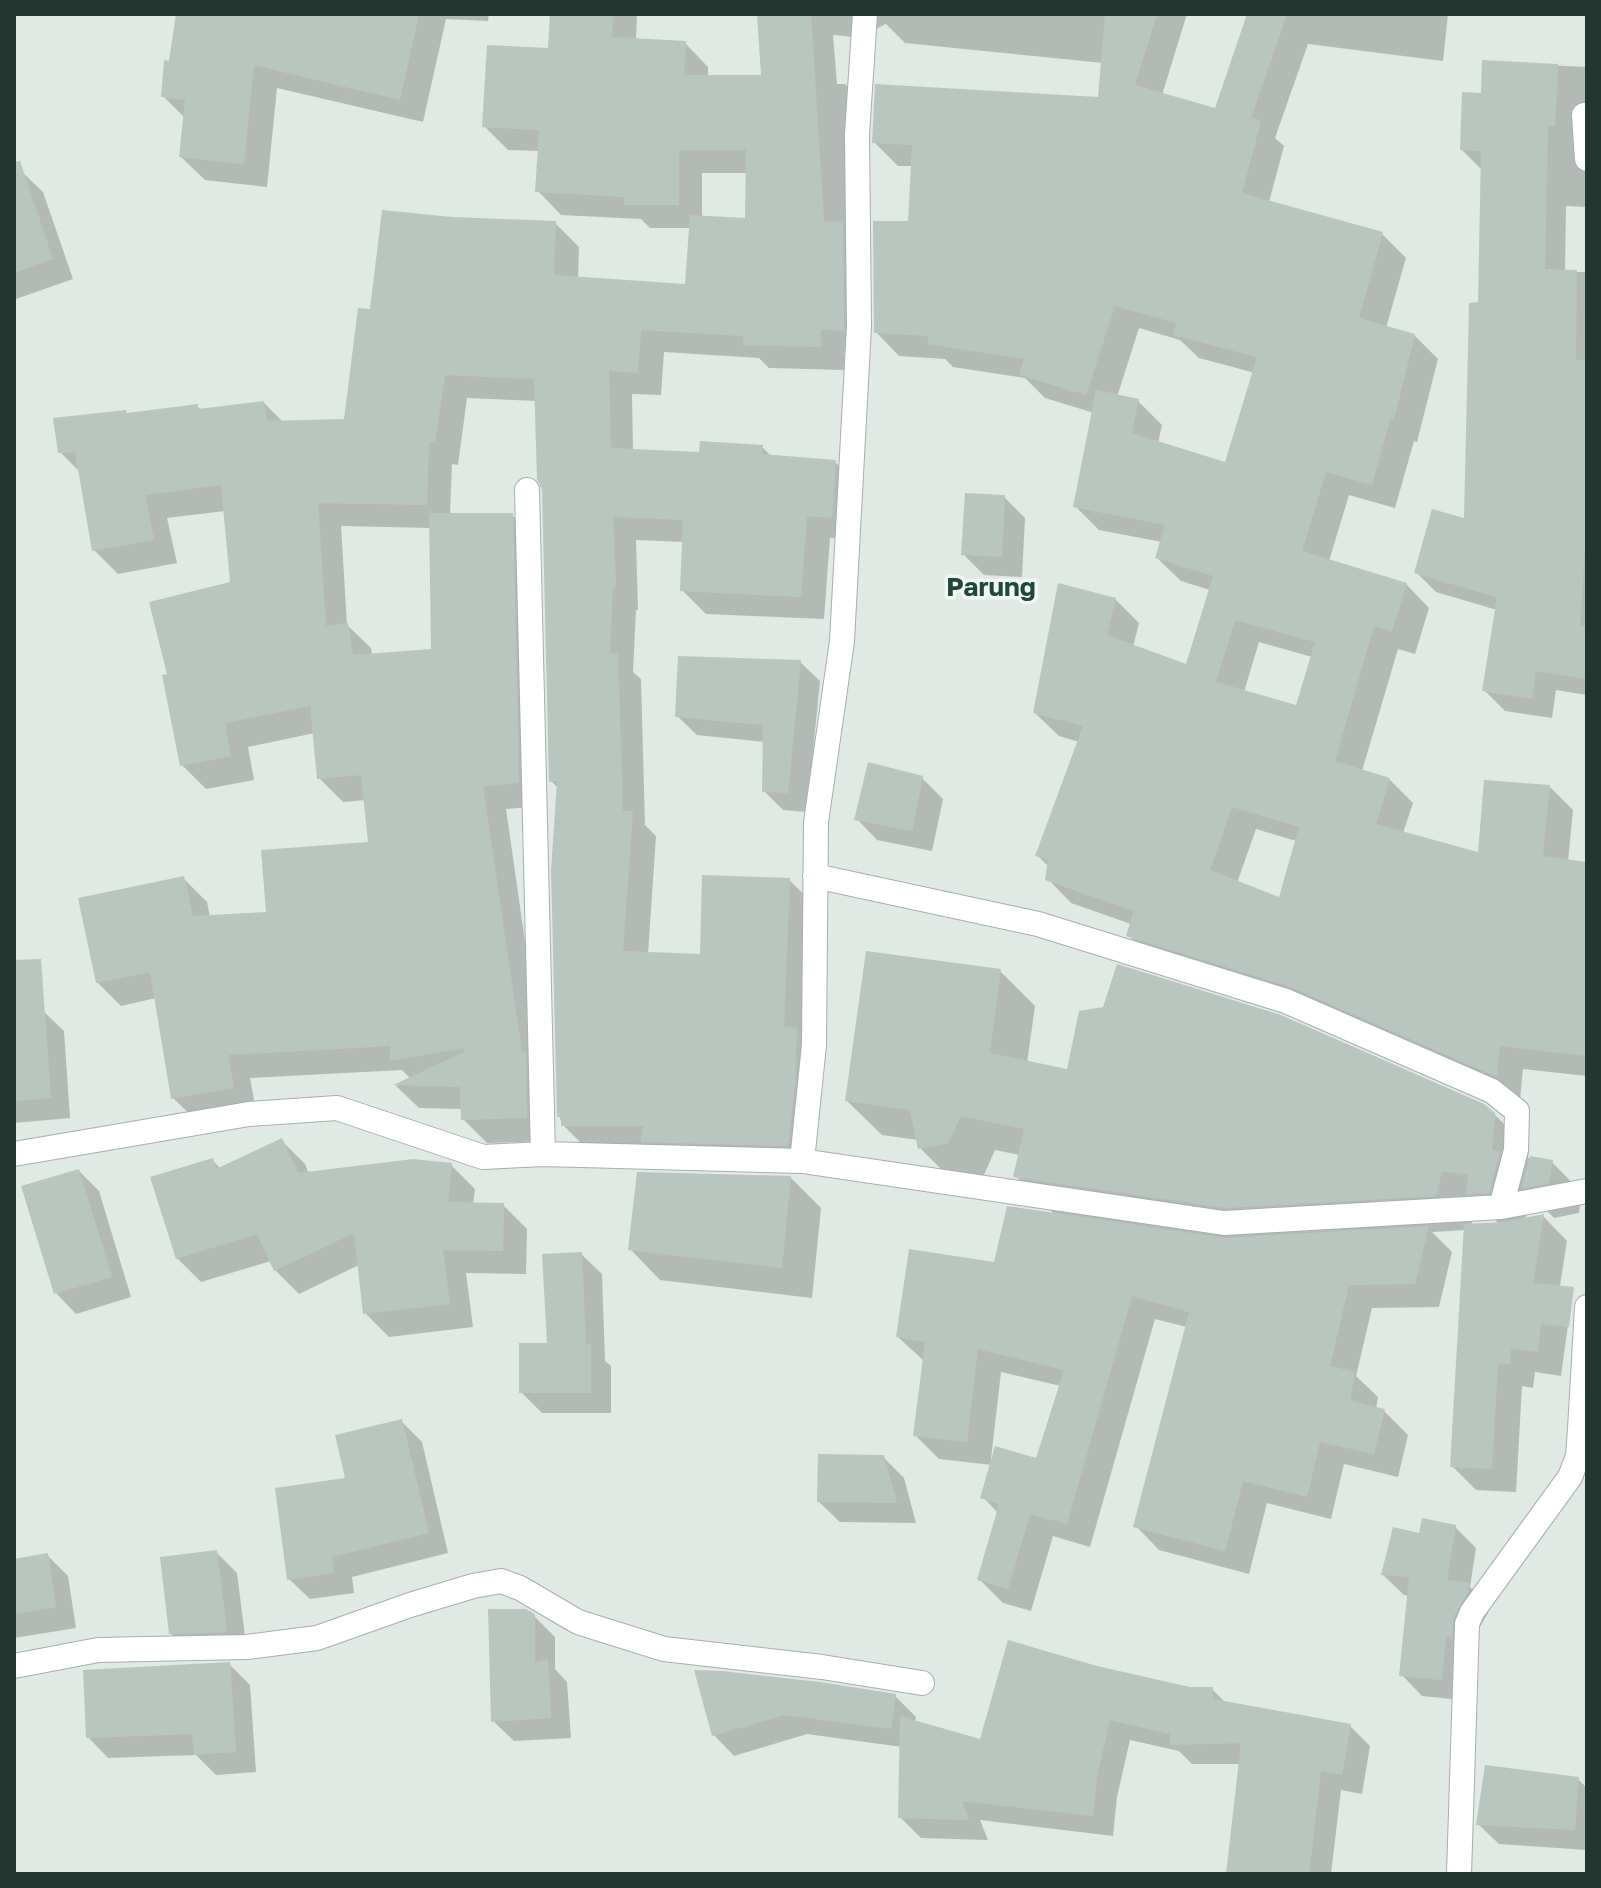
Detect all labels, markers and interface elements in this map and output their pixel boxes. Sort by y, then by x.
district label: Parung [946,572,1036,604]

